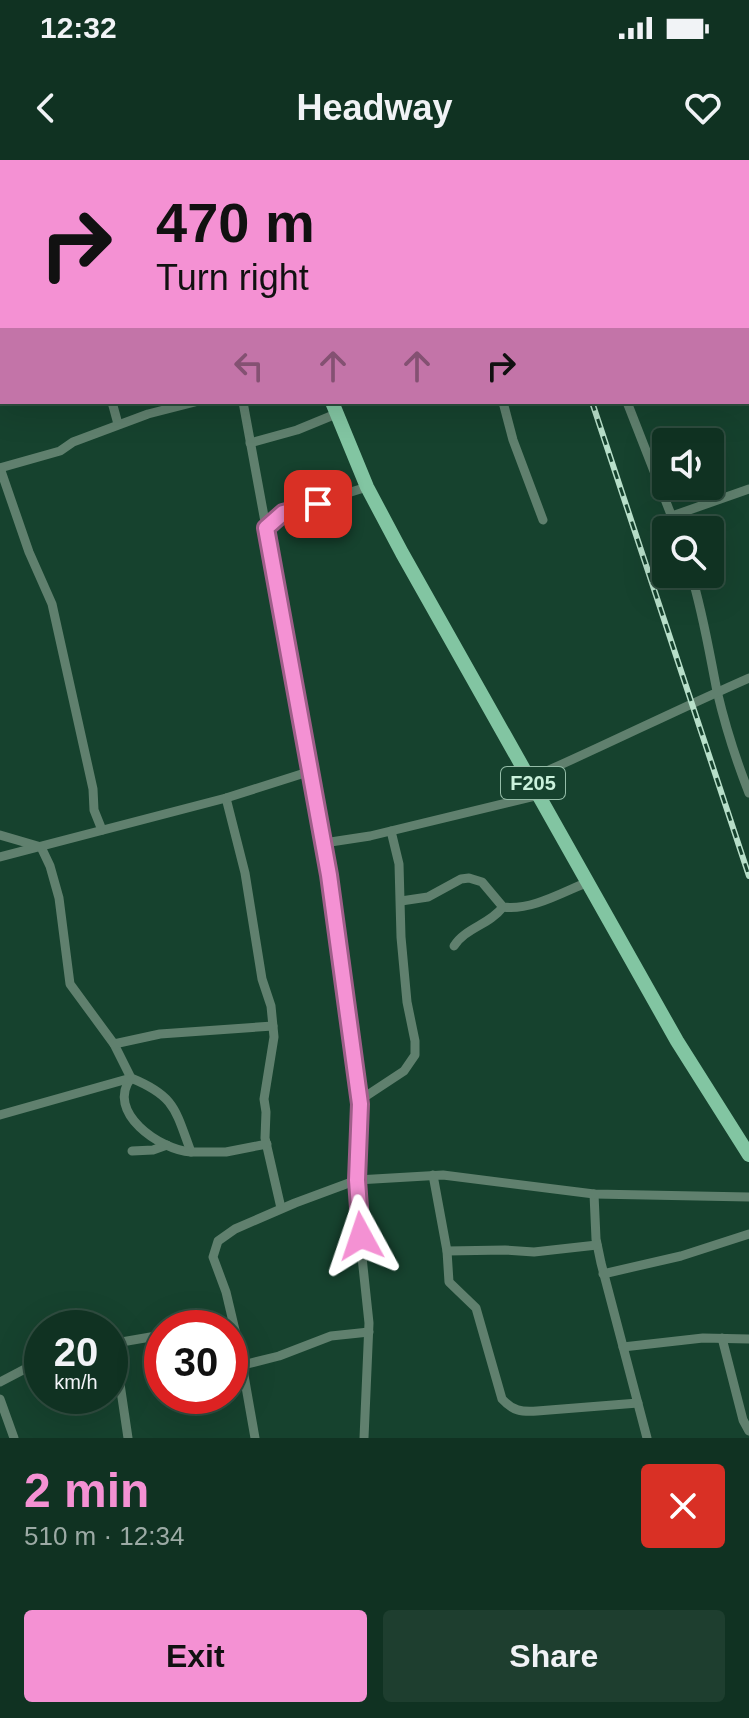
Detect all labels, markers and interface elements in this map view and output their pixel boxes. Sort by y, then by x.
text: 12:32 [40,11,117,44]
icon: back [24,86,68,130]
icon: heart [681,86,725,130]
text: Headway [296,87,453,128]
text: 470 m [156,191,315,254]
icon: right [24,192,128,296]
text: Turn right [156,257,309,298]
icon: left [227,344,271,388]
icon: ahead [311,344,355,388]
icon: ahead [395,344,439,388]
icon: right [479,344,523,388]
map controls [652,428,724,588]
button: sound [652,428,724,500]
pin [284,470,352,538]
icon: arrive [296,482,340,526]
button: search [652,516,724,588]
road number: F205 [501,767,565,799]
position arrow [319,1194,403,1278]
speed limit sign: 30 [144,1310,248,1414]
text: 20 [54,1330,98,1374]
text: km/h [54,1371,98,1393]
text: 2 min [24,1464,149,1517]
button: close [641,1464,725,1548]
text: 510 m · 12:34 [24,1521,184,1551]
button: Exit [24,1610,367,1702]
button: Share [383,1610,725,1702]

